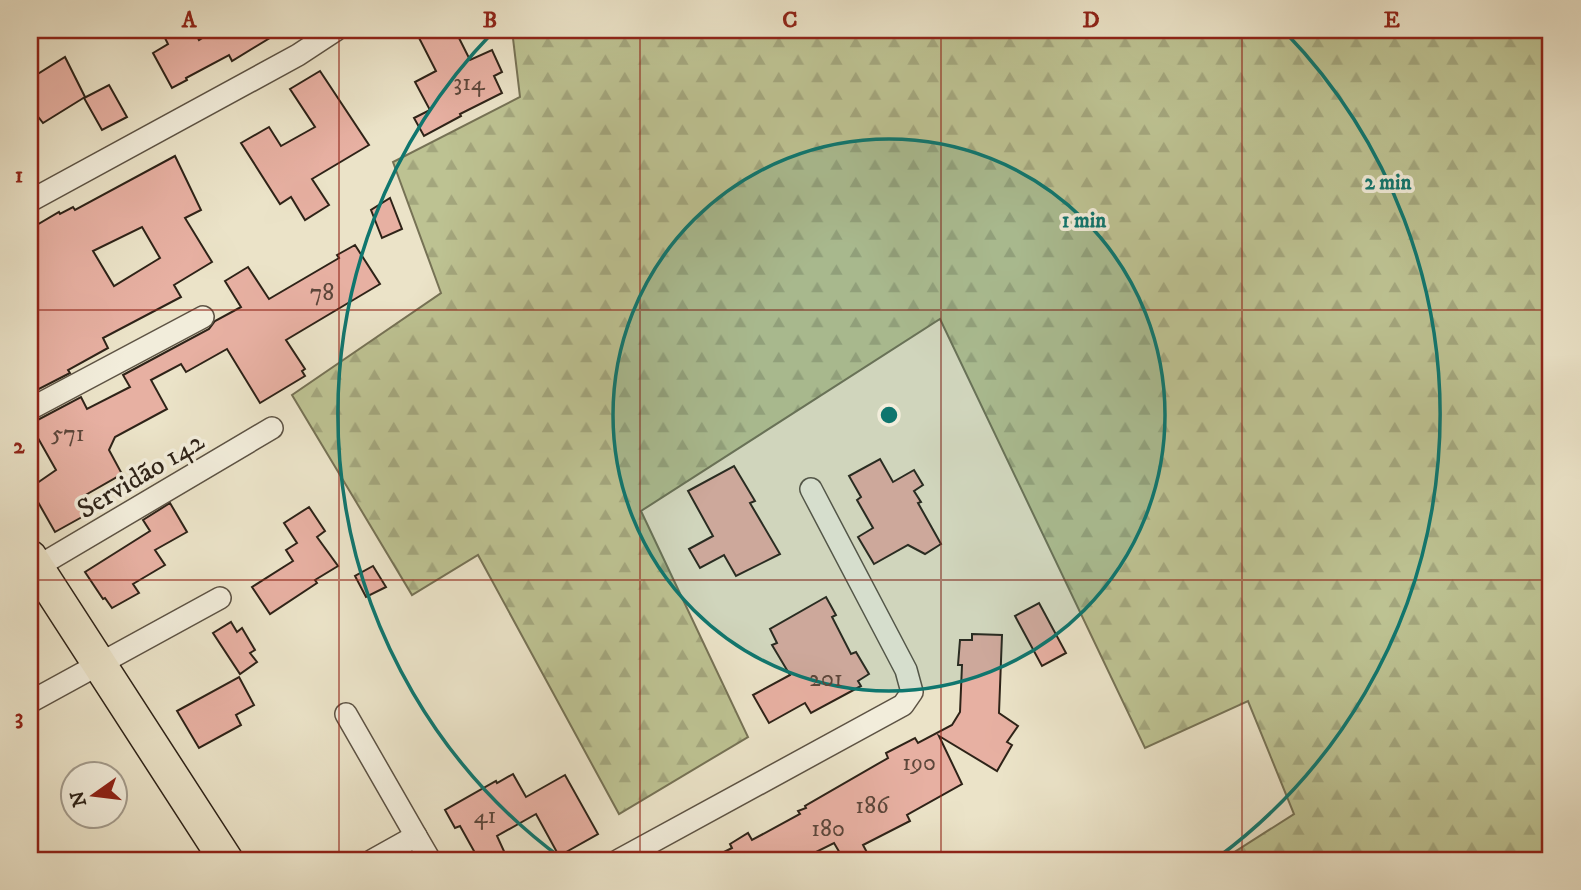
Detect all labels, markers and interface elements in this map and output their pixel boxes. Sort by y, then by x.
text: A [181,6,198,35]
text: B [483,6,497,35]
text: C [782,6,798,35]
text: D [1082,6,1100,35]
text: E [1384,6,1400,35]
house number: 314 [453,68,486,98]
text: 1 [15,161,23,190]
text: 2 min [1365,170,1413,196]
text: 1 min [1062,208,1107,234]
house number: 78 [310,278,334,308]
centre of rings [877,403,901,427]
house number: 571 [51,419,85,449]
street label: Servidão 142 [71,424,211,527]
text: 2 [13,432,25,461]
house number: 201 [809,664,843,694]
text: 3 [15,703,23,732]
house number: 190 [902,748,936,778]
north arrow [60,760,130,830]
text: N [66,788,92,809]
house number: 186 [855,791,890,821]
house number: 41 [474,801,496,831]
house number: 180 [811,814,845,844]

